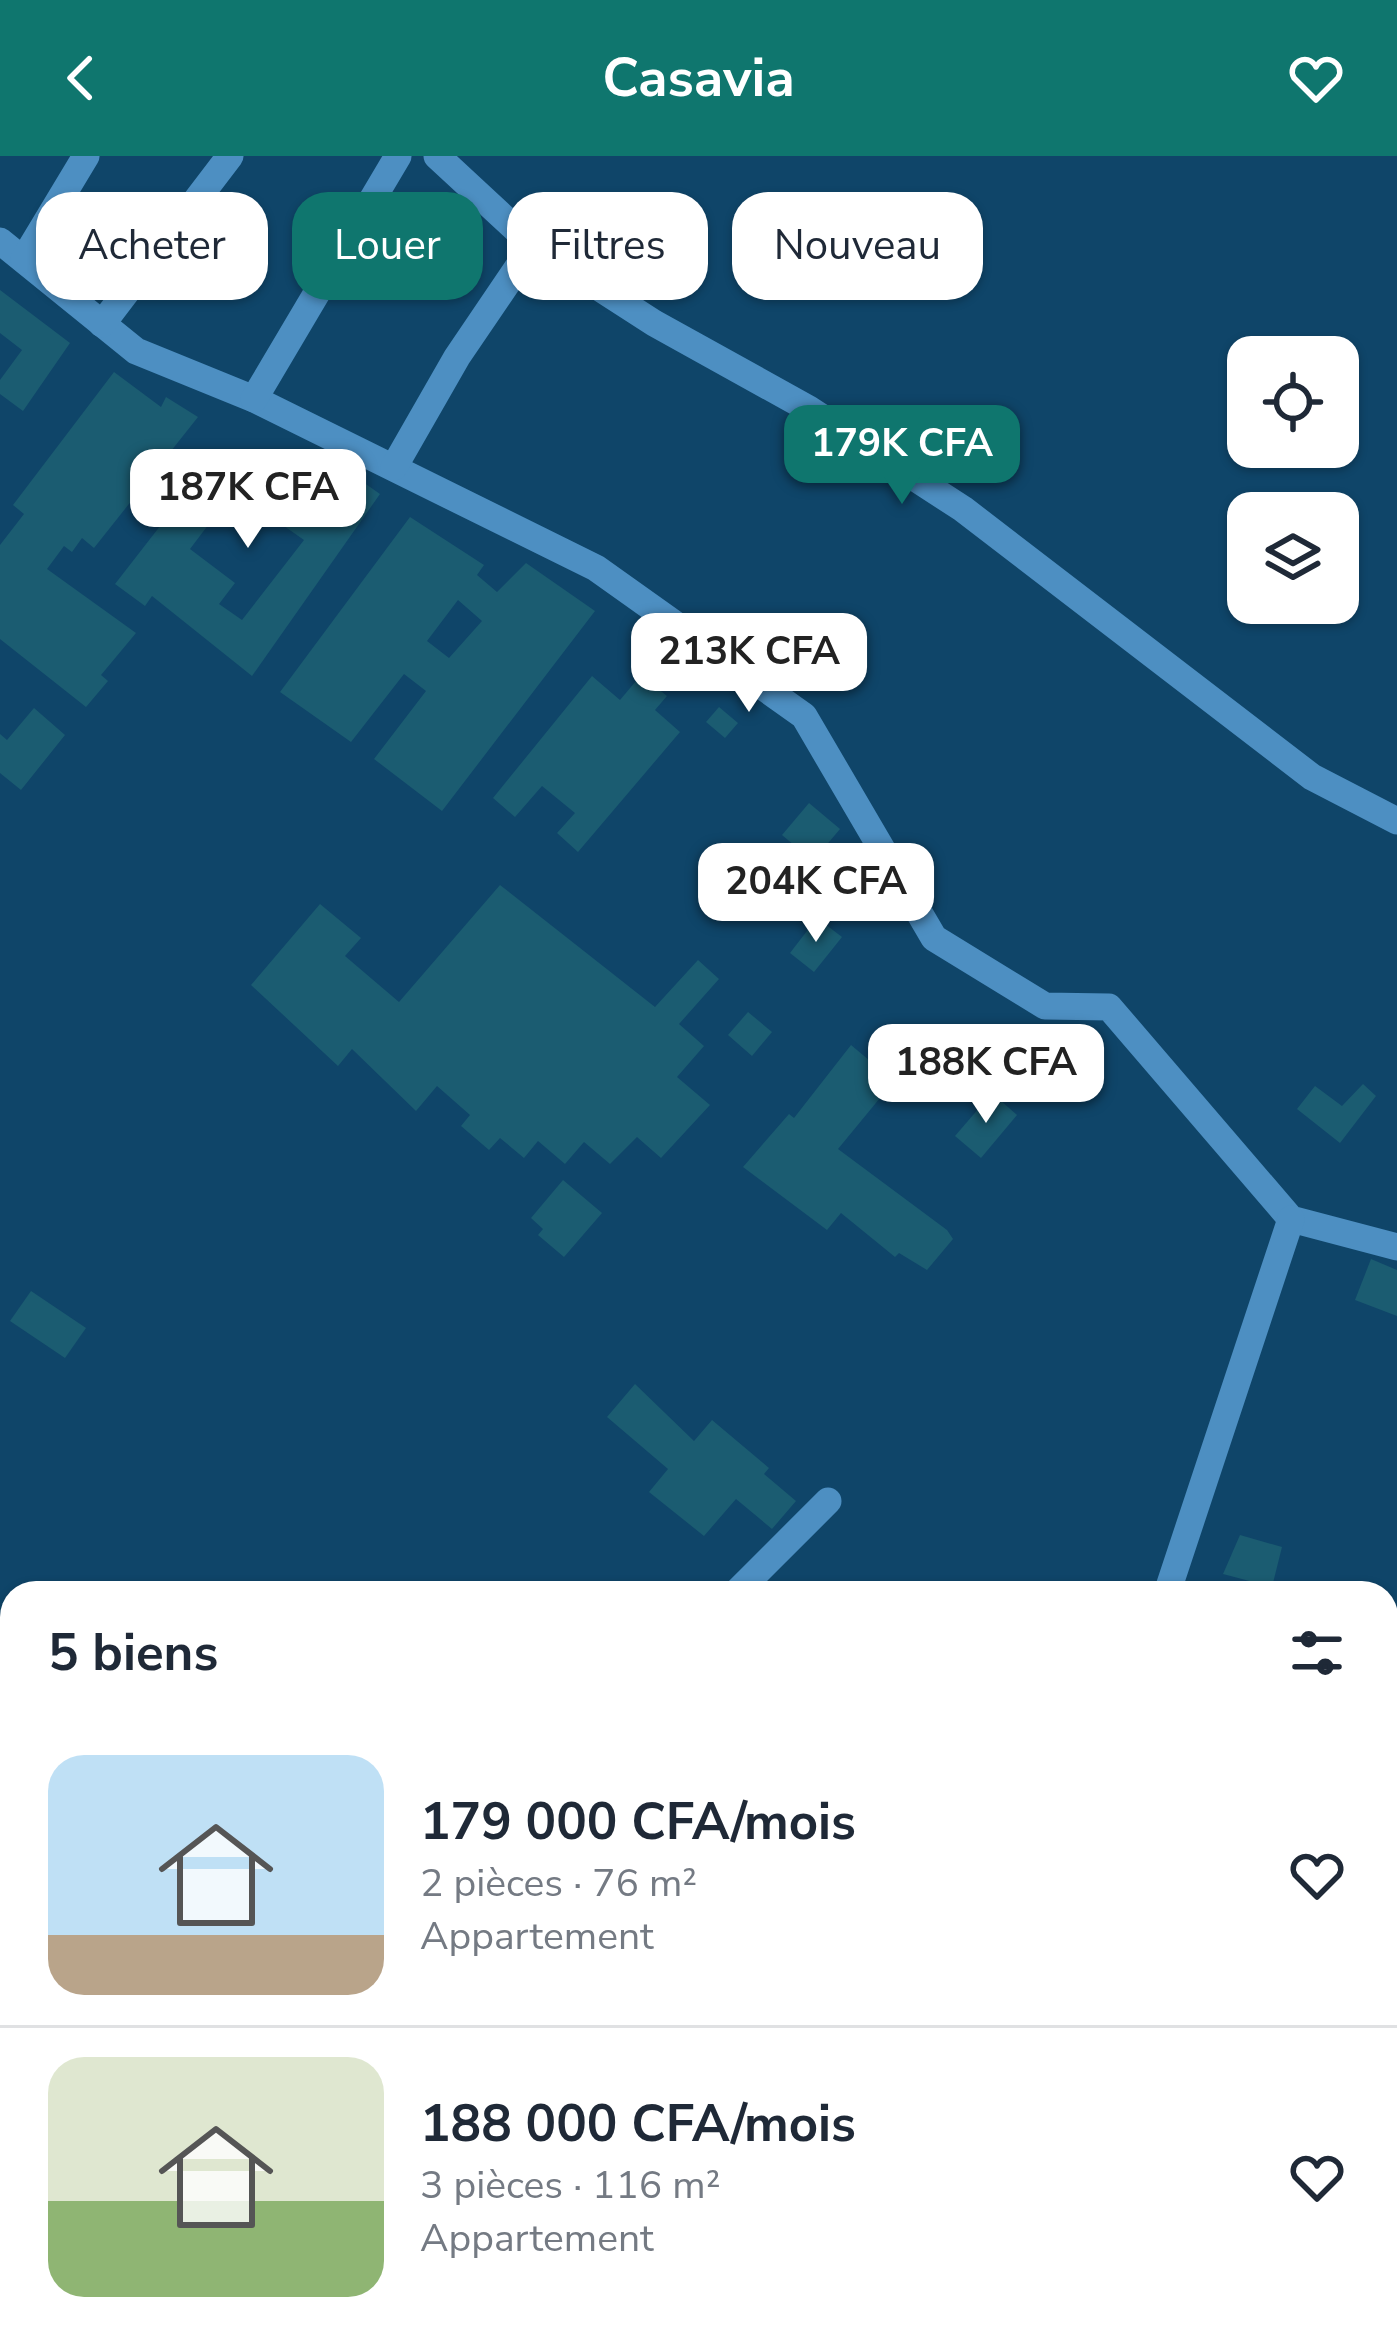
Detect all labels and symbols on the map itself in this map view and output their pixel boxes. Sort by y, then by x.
pin: 179K CFA [778,405,1026,507]
pin: 187K CFA [124,449,372,551]
pin: 213K CFA [625,613,873,715]
pin: 204K CFA [692,843,940,945]
pin: 188K CFA [862,1024,1110,1126]

